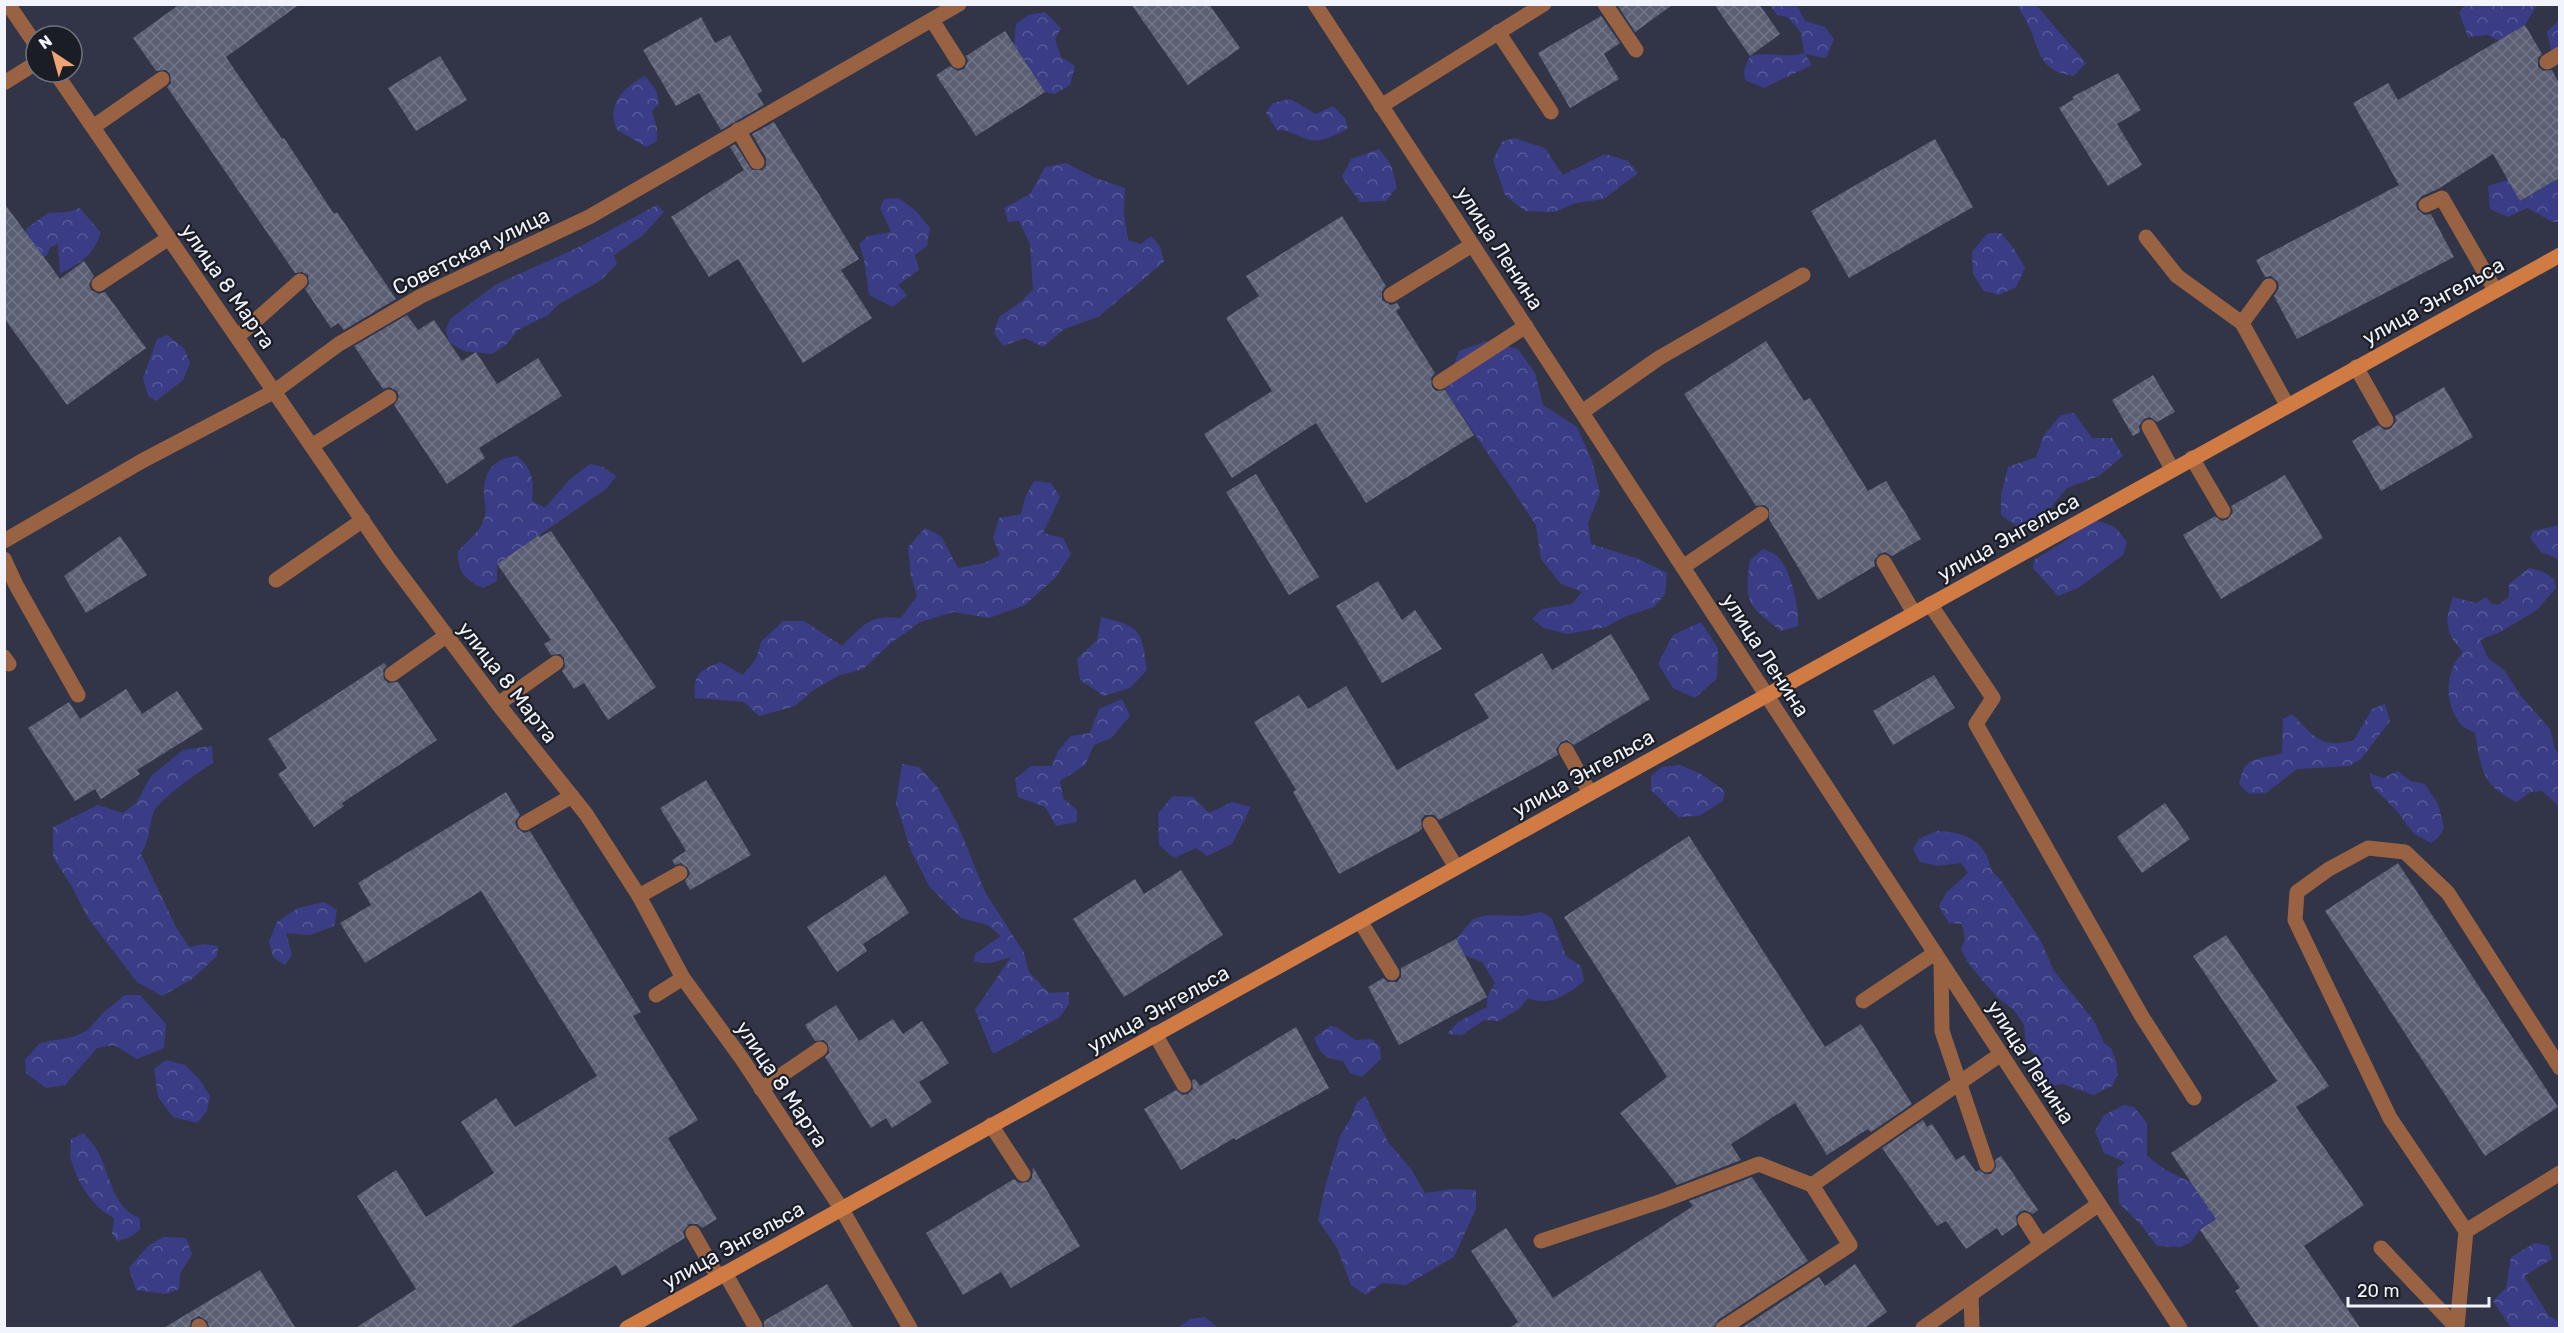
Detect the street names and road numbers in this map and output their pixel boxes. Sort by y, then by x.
street label: улица Ленина [1451,182,1549,314]
street label: Советская улица [388,202,554,300]
street label: улица 8 Марта [176,219,280,353]
street label: улица Энгельса [2358,252,2508,350]
street label: улица Энгельса [1933,488,2083,586]
street label: улица Ленина [1717,589,1815,721]
street label: улица 8 Марта [453,616,563,748]
street label: улица Энгельса [1508,724,1658,822]
street label: улица Энгельса [1083,960,1233,1058]
street label: улица Ленина [1982,996,2080,1128]
street label: улица 8 Марта [730,1016,834,1152]
street label: улица Энгельса [658,1196,808,1294]

